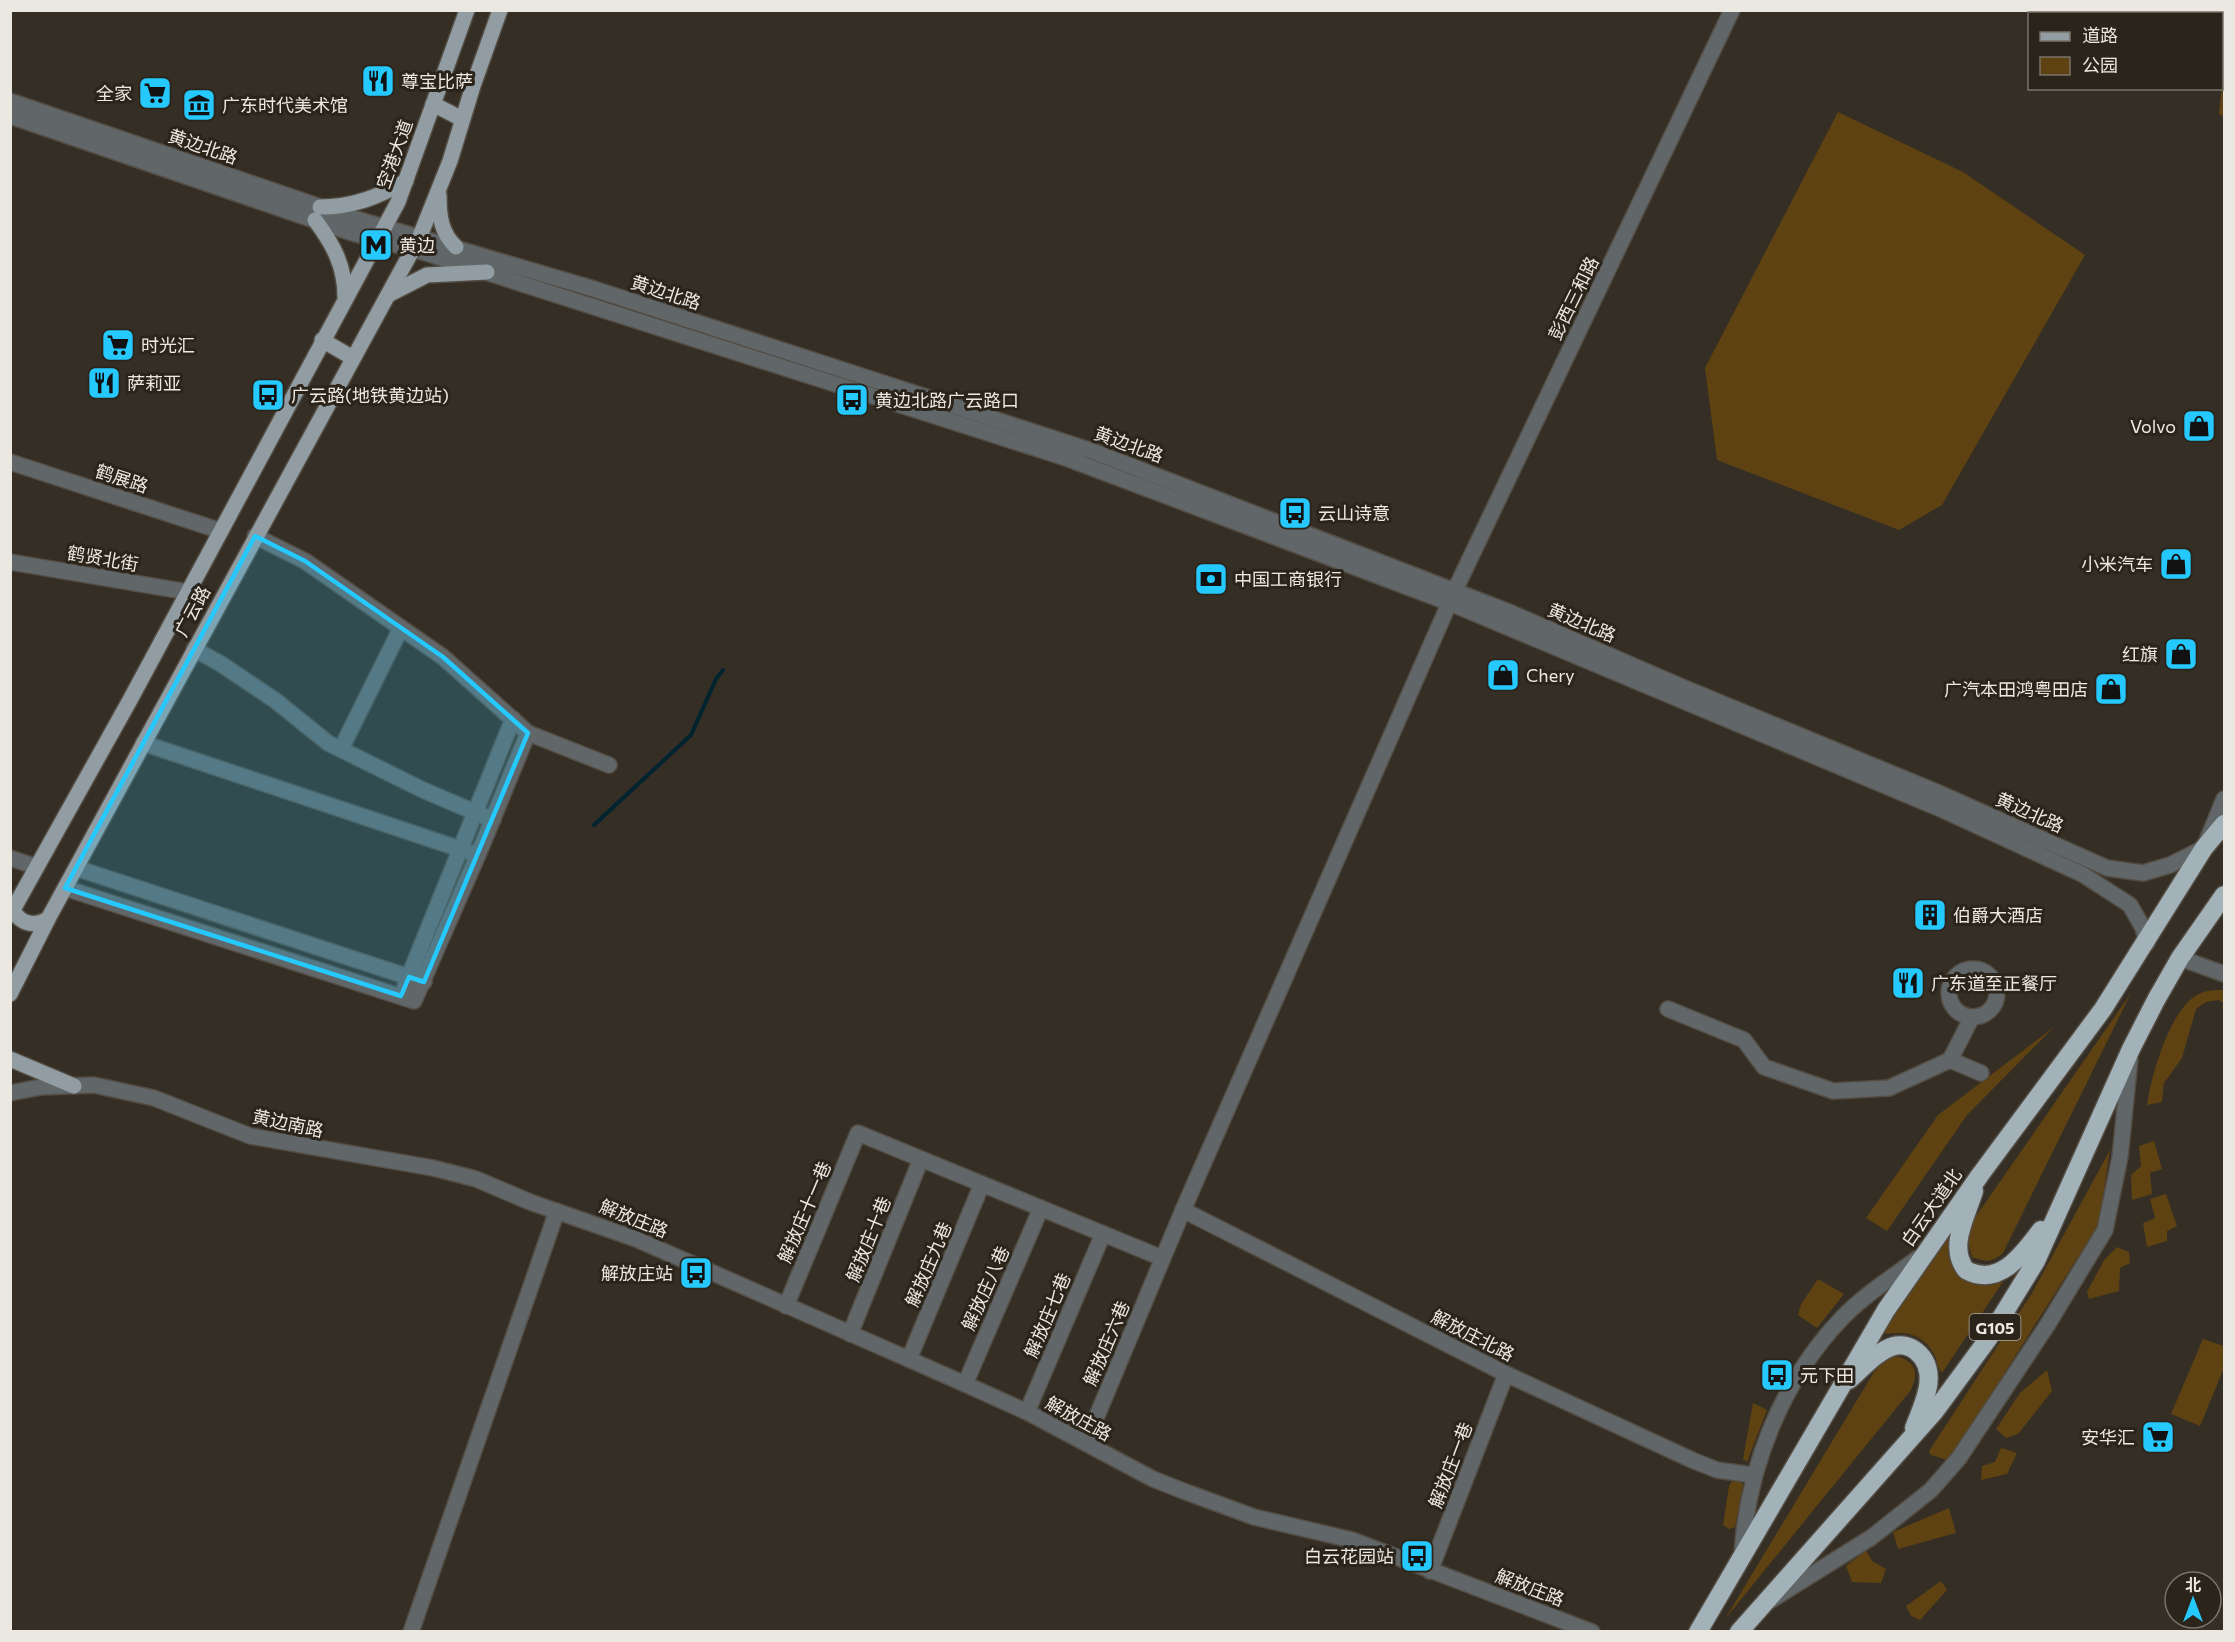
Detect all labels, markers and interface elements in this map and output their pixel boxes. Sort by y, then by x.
legend [2028,12,2223,90]
text: 道路 [2082,24,2118,46]
text: 公园 [2082,54,2118,76]
restaurant icon: 尊宝比萨 [360,63,396,99]
place label: 尊宝比萨 [401,70,473,92]
supermarket icon: 全家 [137,75,173,111]
place label: 全家 [96,82,132,104]
museum icon: 广东时代美术馆 [181,87,217,123]
place label: 广东时代美术馆 [222,94,348,116]
street label: 空港大道 [371,116,417,192]
street label: 黄边北路 [165,124,241,168]
metro station icon: 黄边 [358,227,394,263]
place label: 黄边 [399,234,435,256]
street label: 彭西三和路 [1543,253,1603,343]
street label: 黄边北路 [628,270,704,314]
supermarket icon: 时光汇 [100,327,136,363]
place label: 时光汇 [141,334,195,356]
restaurant icon: 萨莉亚 [86,365,122,401]
place label: 萨莉亚 [127,372,181,394]
bus stop icon: 广云路(地铁黄边站) [250,377,286,413]
bus stop icon: 黄边北路广云路口 [834,382,870,418]
place label: 广云路(地铁黄边站) [291,384,449,406]
place label: 黄边北路广云路口 [875,389,1019,411]
shop icon: Volvo [2181,408,2217,444]
place label: Volvo [2130,415,2176,437]
street label: 黄边北路 [1091,421,1167,467]
street label: 鹤展路 [93,459,151,497]
bus stop icon: 云山诗意 [1277,495,1313,531]
place label: 云山诗意 [1318,502,1390,524]
street label: 鹤贤北街 [66,541,140,575]
shop icon: 小米汽车 [2158,546,2194,582]
place label: 小米汽车 [2081,553,2153,575]
bank icon: 中国工商银行 [1193,561,1229,597]
place label: 中国工商银行 [1234,568,1342,590]
street label: 广云路 [170,582,214,640]
street label: 黄边北路 [1545,598,1619,646]
shop icon: 红旗 [2163,636,2199,672]
place label: 红旗 [2122,643,2158,665]
shop icon: Chery [1485,657,1521,693]
place label: Chery [1526,664,1575,686]
shop icon: 广汽本田鸿粤田店 [2093,671,2129,707]
place label: 广汽本田鸿粤田店 [1944,678,2088,700]
street label: 黄边北路 [1993,787,2067,837]
building icon: 伯爵大酒店 [1912,897,1948,933]
place label: 伯爵大酒店 [1953,904,2043,926]
restaurant icon: 广东道至正餐厅 [1890,965,1926,1001]
place label: 广东道至正餐厅 [1931,972,2057,994]
street label: 黄边南路 [250,1105,326,1141]
street label: 解放庄十一巷 [773,1158,835,1266]
street label: 白云大道北 [1896,1164,1966,1250]
street label: 解放庄十巷 [841,1193,895,1285]
street label: 解放庄路 [597,1194,671,1242]
street label: 解放庄九巷 [900,1218,956,1310]
street label: 解放庄八巷 [957,1242,1013,1334]
bus stop icon: 解放庄站 [678,1255,714,1291]
place label: 解放庄站 [601,1262,673,1284]
street label: 解放庄七巷 [1019,1269,1075,1361]
street label: 解放庄六巷 [1078,1297,1134,1389]
street label: 解放庄北路 [1428,1305,1518,1365]
road number: G105 [1970,1314,2020,1340]
bus stop icon: 元下田 [1759,1357,1795,1393]
place label: 元下田 [1800,1364,1854,1386]
street label: 解放庄路 [1042,1391,1116,1445]
street label: 解放庄一巷 [1424,1419,1476,1511]
supermarket icon: 安华汇 [2140,1419,2176,1455]
place label: 安华汇 [2081,1426,2135,1448]
bus stop icon: 白云花园站 [1399,1538,1435,1574]
place label: 白云花园站 [1304,1545,1394,1567]
street label: 解放庄路 [1492,1564,1568,1610]
north arrow [2163,1570,2223,1630]
text: 北 [2185,1575,2201,1594]

